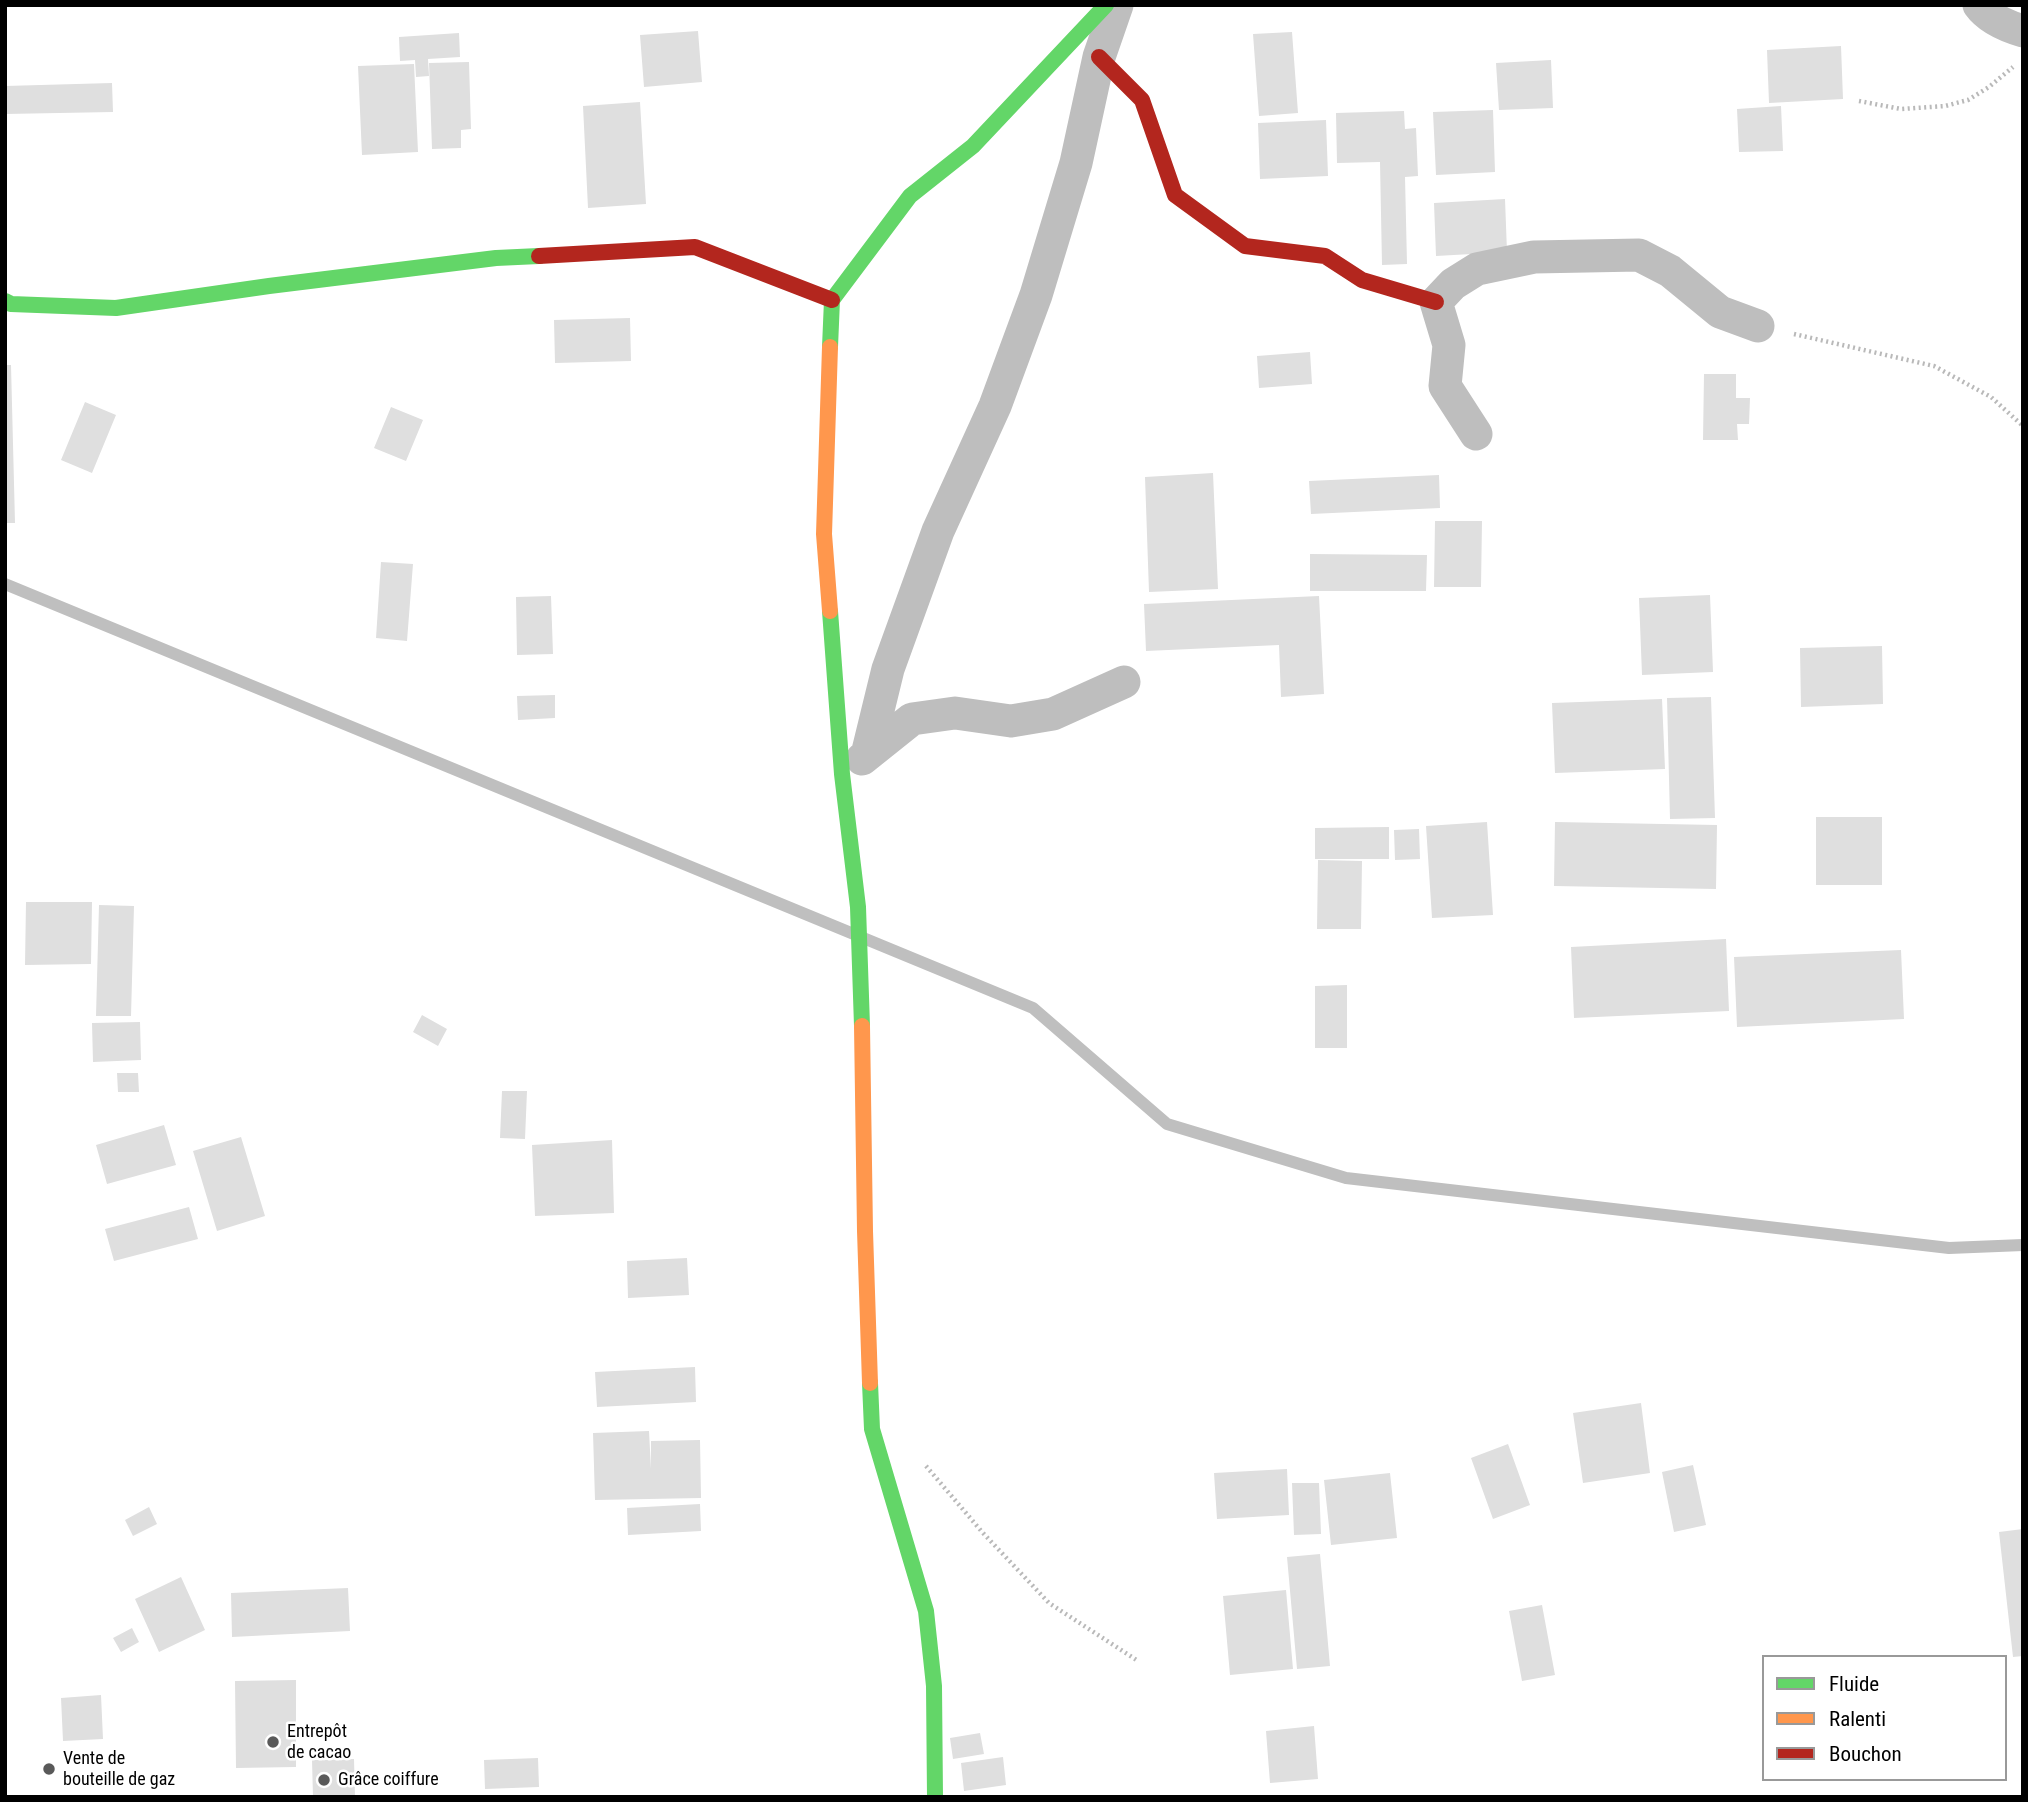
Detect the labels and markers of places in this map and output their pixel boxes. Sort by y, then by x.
place label: Entrepôt de cacao [287,1721,351,1764]
marker: Entrepôt de cacao [265,1734,281,1750]
place label: Vente de bouteille de gaz [63,1748,175,1790]
marker: Vente de bouteille de gaz [41,1761,57,1777]
place label: Grâce coiffure [338,1769,439,1791]
marker: Grâce coiffure [316,1772,332,1788]

